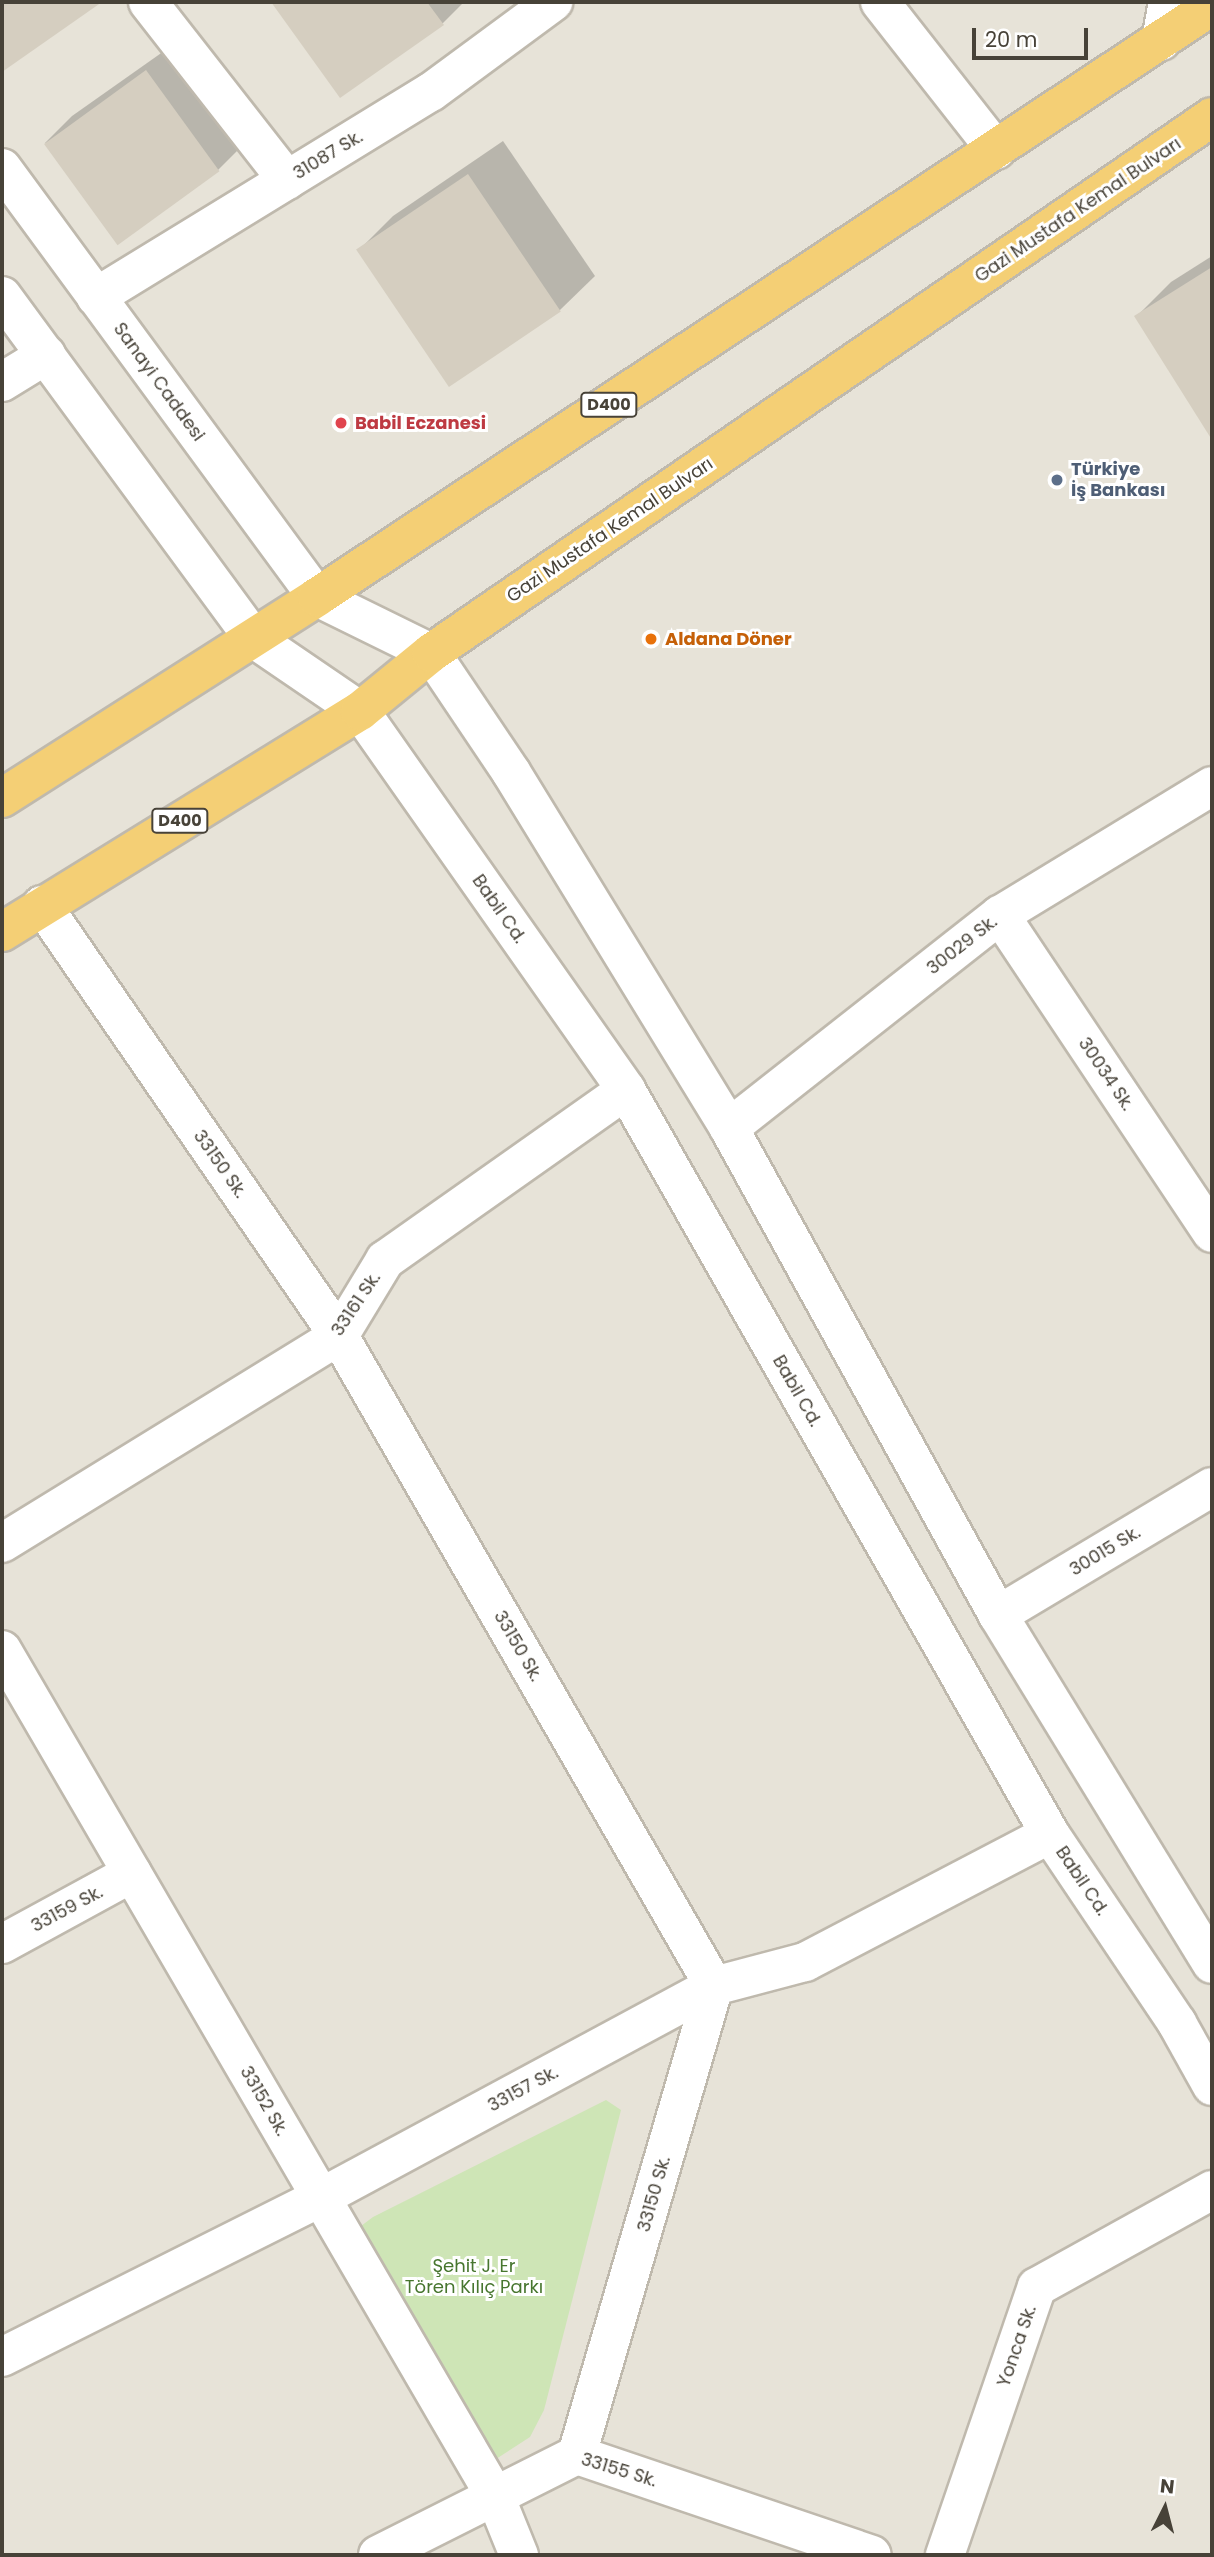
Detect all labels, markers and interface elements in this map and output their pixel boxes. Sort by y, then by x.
scale bar [976,14,1092,58]
text: 20 m [985,25,1038,54]
street label: 31087 Sk. [289,126,367,184]
street label: Gazi Mustafa Kemal Bulvarı [971,133,1185,287]
street label: Sanayi Caddesi [109,319,209,445]
road number: D400 [579,392,639,418]
place label: Babil Eczanesi [355,412,486,434]
marker: Babil Eczanesi [333,415,349,431]
street label: Gazi Mustafa Kemal Bulvarı [503,453,717,607]
place label: Türkiye İş Bankası [1071,459,1166,502]
marker: Türkiye İş Bankası [1049,472,1065,488]
place label: Aldana Döner [665,628,792,650]
marker: Aldana Döner [643,631,659,647]
road number: D400 [150,808,210,834]
street label: Babil Cd. [468,870,530,948]
street label: 30029 Sk. [923,911,1001,979]
street label: 30034 Sk. [1074,1033,1138,1115]
street label: 33150 Sk. [189,1126,251,1202]
street label: 33161 Sk. [327,1268,385,1340]
street label: Babil Cd. [768,1351,826,1431]
street label: 30015 Sk. [1066,1521,1144,1581]
street label: 33150 Sk. [489,1607,547,1685]
street label: Babil Cd. [1051,1842,1113,1920]
street label: 33159 Sk. [27,1881,107,1937]
street label: 33152 Sk. [235,2062,293,2140]
street label: 33157 Sk. [484,2062,562,2116]
street label: 33150 Sk. [633,2154,675,2234]
park label: Şehit J. Er Tören Kılıç Parkı [405,2256,543,2298]
street label: Yonca Sk. [993,2302,1041,2390]
street label: 33155 Sk. [579,2448,659,2492]
text: N [1159,2472,1176,2501]
north arrow [1130,2473,1200,2543]

